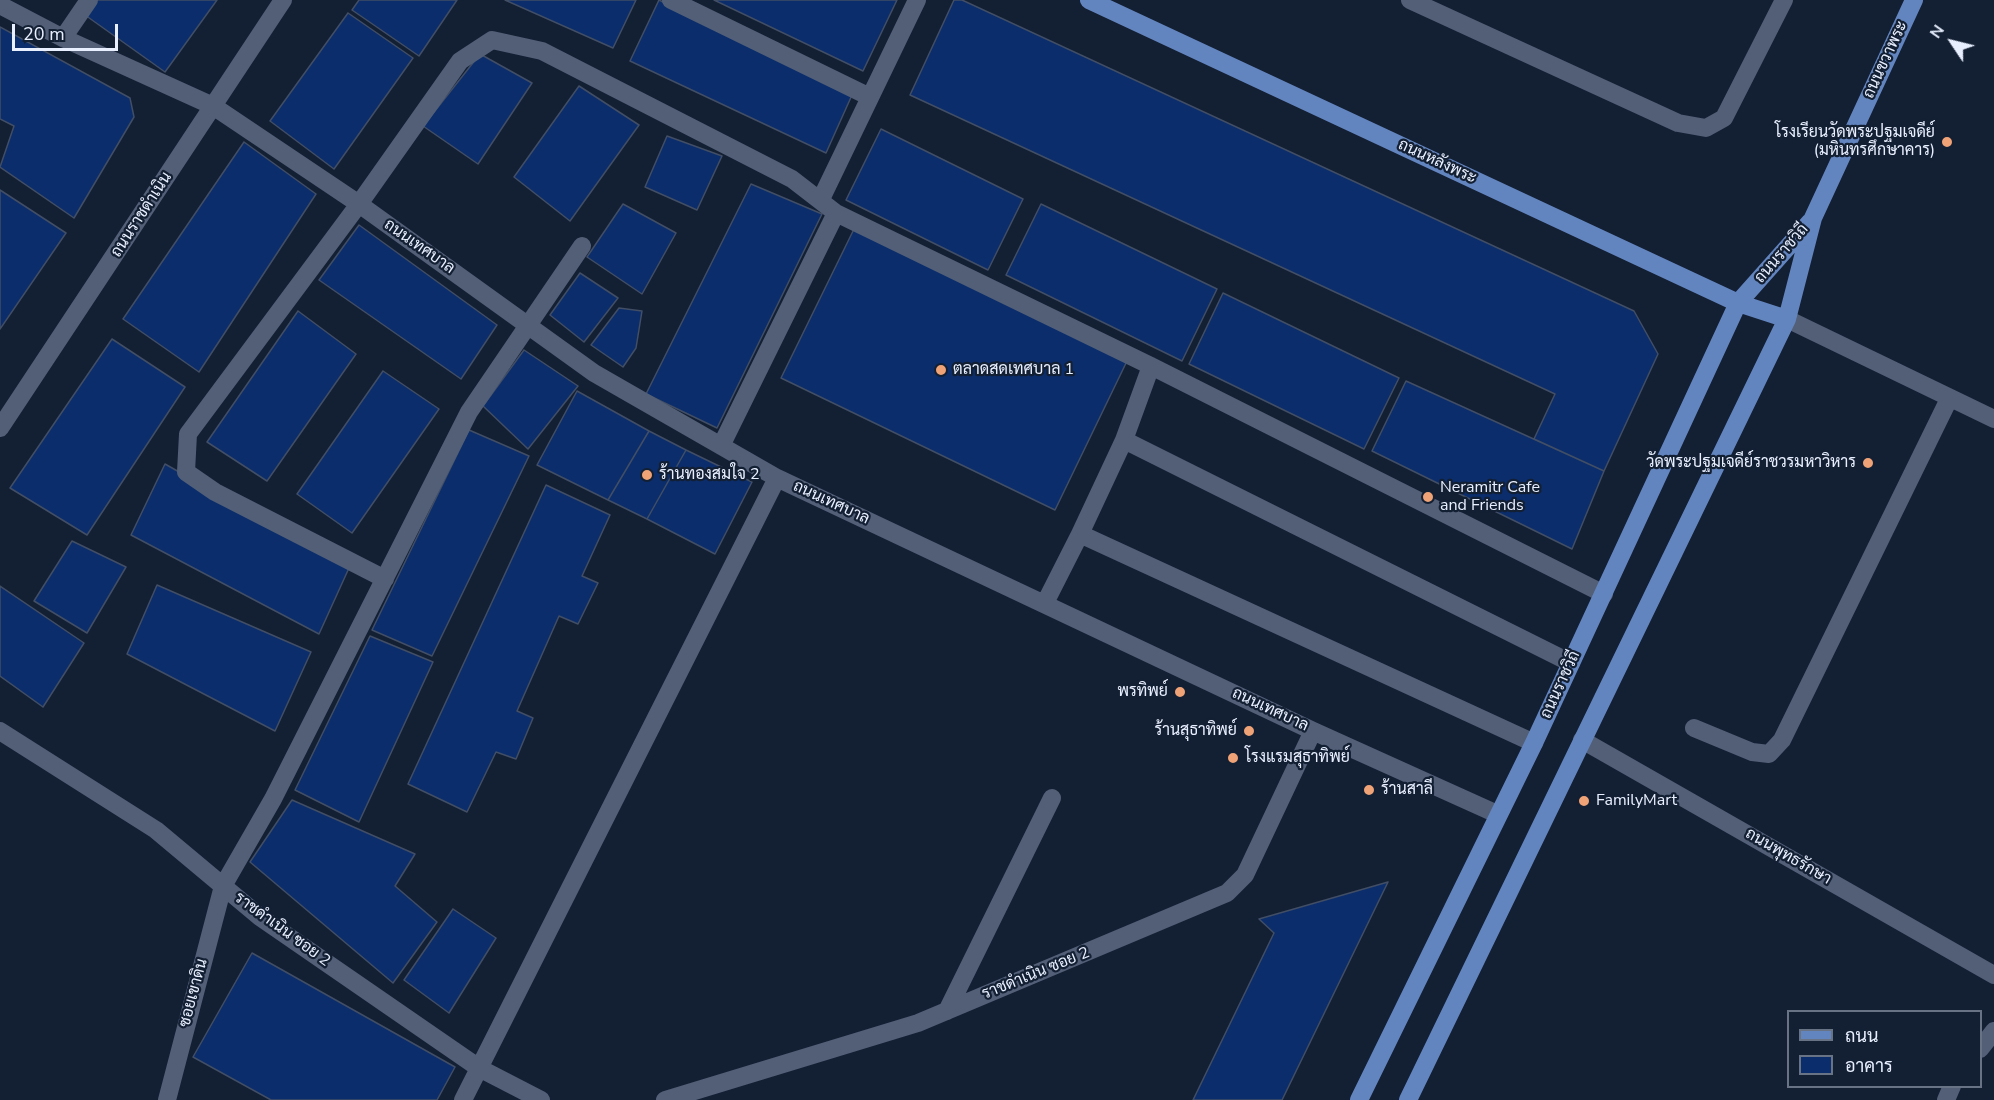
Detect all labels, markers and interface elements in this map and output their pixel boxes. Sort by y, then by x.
scale bar [15,12,122,50]
north arrow [1922,12,1982,72]
street label: ถนนขวาพระ [1860,18,1912,102]
text: N [1925,20,1950,43]
text: 20 m [23,22,65,46]
place label: โรงเรียนวัดพระปฐมเจดีย์ (มหินทรศึกษาคาร) [1775,123,1935,161]
marker: โรงเรียนวัดพระปฐมเจดีย์ (มหินทรศึกษาคาร) [1940,135,1954,149]
street label: ถนนหลังพระ [1395,136,1479,188]
street label: ถนนราชดำเนิน [107,169,177,261]
street label: ถนนเทศบาล [380,216,458,278]
street label: ถนนราชวิถี [1751,220,1813,288]
place label: ตลาดสดเทศบาล 1 [953,360,1074,380]
marker: ตลาดสดเทศบาล 1 [934,363,948,377]
place label: วัดพระปฐมเจดีย์ราชวรมหาวิหาร [1646,453,1856,473]
marker: วัดพระปฐมเจดีย์ราชวรมหาวิหาร [1861,456,1875,470]
place label: ร้านทองสมใจ 2 [659,465,760,485]
marker: ร้านทองสมใจ 2 [640,468,654,482]
street label: ถนนเทศบาล [790,477,872,529]
place label: Neramitr Cafe and Friends [1440,478,1540,516]
marker: Neramitr Cafe and Friends [1421,490,1435,504]
street label: ถนนราชวิถี [1537,648,1585,722]
place label: พรทิพย์ [1118,682,1168,702]
street label: ถนนเทศบาล [1229,684,1311,736]
marker: พรทิพย์ [1173,685,1187,699]
place label: ร้านสุธาทิพย์ [1154,721,1237,741]
marker: ร้านสุธาทิพย์ [1242,724,1256,738]
place label: โรงแรมสุธาทิพย์ [1245,748,1350,768]
marker: โรงแรมสุธาทิพย์ [1226,751,1240,765]
place label: ร้านสาลี [1381,780,1433,800]
marker: ร้านสาลี [1362,783,1376,797]
place label: FamilyMart [1596,791,1677,811]
marker: FamilyMart [1577,794,1591,808]
street label: ถนนพุทธรักษา [1742,825,1834,889]
street label: ราชดำเนิน ซอย 2 [230,889,334,971]
street label: ราชดำเนิน ซอย 2 [980,944,1092,1004]
street label: ซอยเขาดิน [176,957,212,1029]
legend [1787,1010,1982,1088]
text: ถนน [1845,1024,1878,1048]
text: อาคาร [1845,1054,1893,1078]

